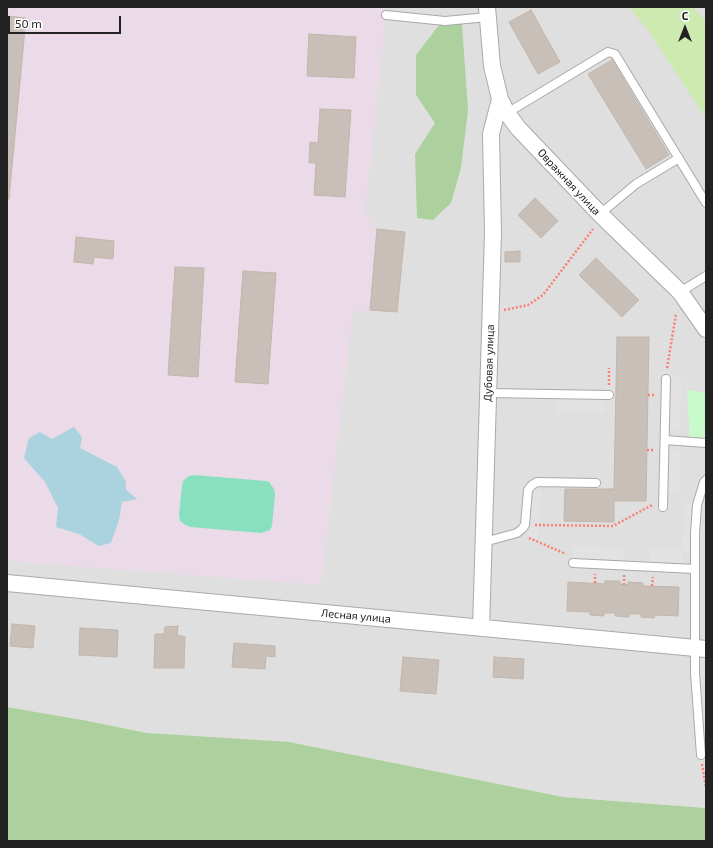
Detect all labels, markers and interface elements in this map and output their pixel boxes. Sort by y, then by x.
scale bar [10,8,123,34]
north arrow [665,8,705,48]
text: С [682,9,688,22]
text: 50 m [15,16,42,30]
street label: Овражная улица [535,146,603,218]
street label: Дубовая улица [481,324,497,402]
street label: Лесная улица [320,606,392,626]

